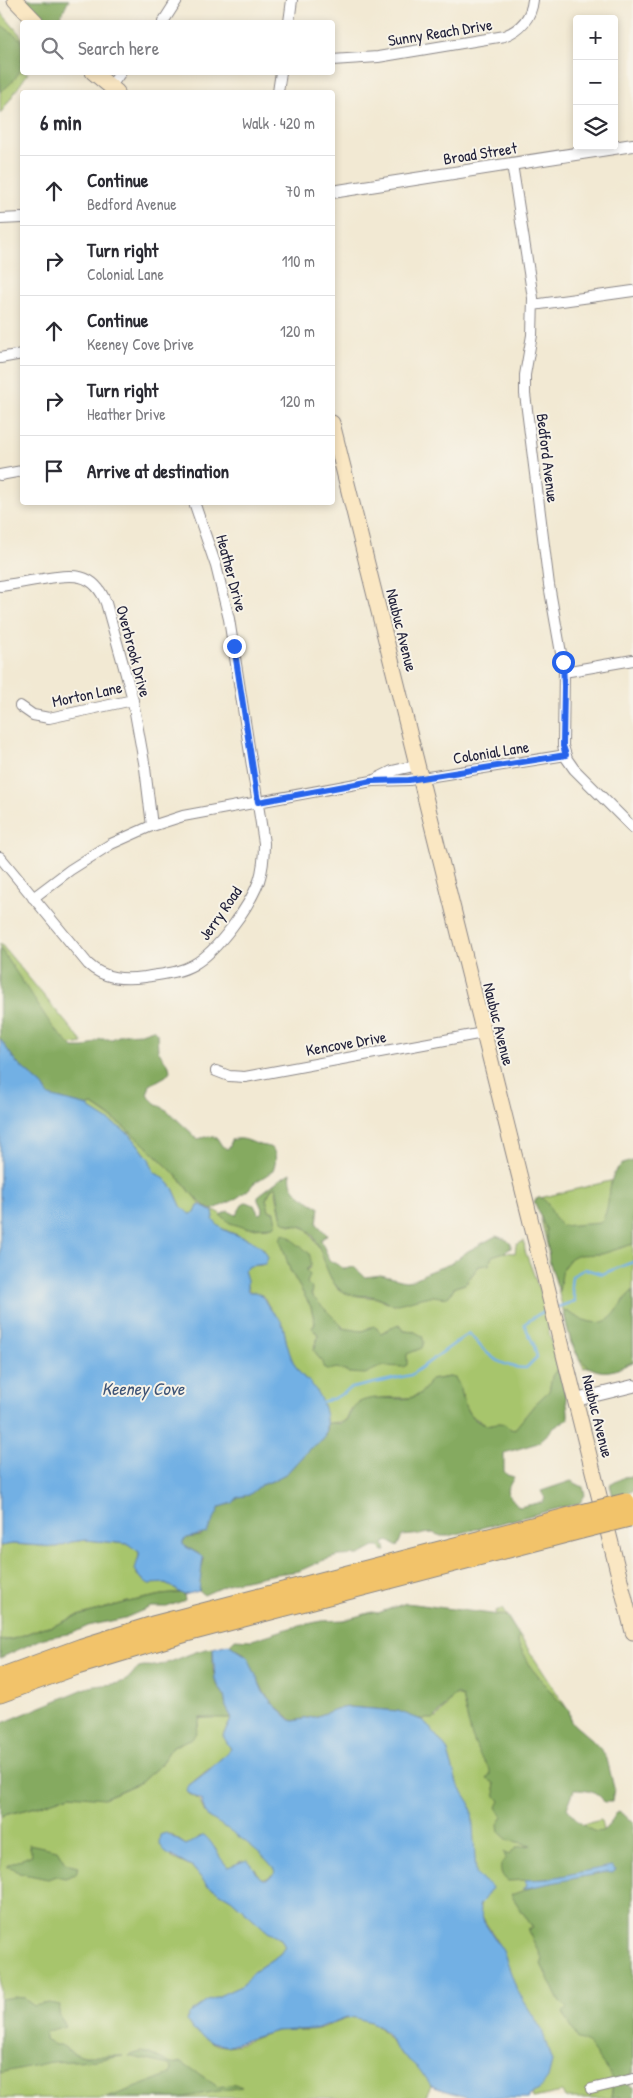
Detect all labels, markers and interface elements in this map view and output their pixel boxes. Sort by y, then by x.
street label: Sunny Reach Drive [386,13,494,51]
map controls [573,15,618,150]
button: + [573,15,618,60]
search box [20,20,335,75]
icon: search [38,34,66,62]
text: Search here [78,35,159,61]
button: − [573,60,618,105]
button: layers [573,105,618,150]
text: 6 min [40,108,82,137]
text: Walk · 420 m [242,112,315,134]
street label: Broad Street [442,136,519,170]
text: Continue [87,167,148,193]
icon: ahead [40,177,68,205]
text: 70 m [285,180,315,202]
text: Bedford Avenue [87,193,177,215]
text: Turn right [87,237,158,263]
icon: right [40,247,68,275]
text: 110 m [282,250,315,272]
text: Colonial Lane [87,263,164,285]
text: Continue [87,307,148,333]
icon: ahead [40,317,68,345]
text: 120 m [280,320,315,342]
text: Keeney Cove Drive [87,333,194,355]
text: Turn right [87,377,158,403]
icon: right [40,387,68,415]
text: 120 m [280,390,315,412]
text: Heather Drive [87,403,166,425]
street label: Bedford Avenue [532,412,564,504]
icon: arrive [40,457,68,485]
text: Arrive at destination [87,458,229,484]
street label: Heather Drive [211,532,253,614]
street label: Naubuc Avenue [381,586,423,674]
street label: Overbrook Drive [111,603,157,700]
route end [223,635,246,658]
route start [552,651,575,674]
street label: Morton Lane [50,676,125,712]
street label: Colonial Lane [451,735,531,769]
street label: Jerry Road [193,882,247,944]
street label: Naubuc Avenue [478,980,520,1068]
street label: Kencove Drive [304,1025,389,1061]
street label: Naubuc Avenue [577,1372,619,1460]
water label: Keeney Cove [102,1376,185,1401]

